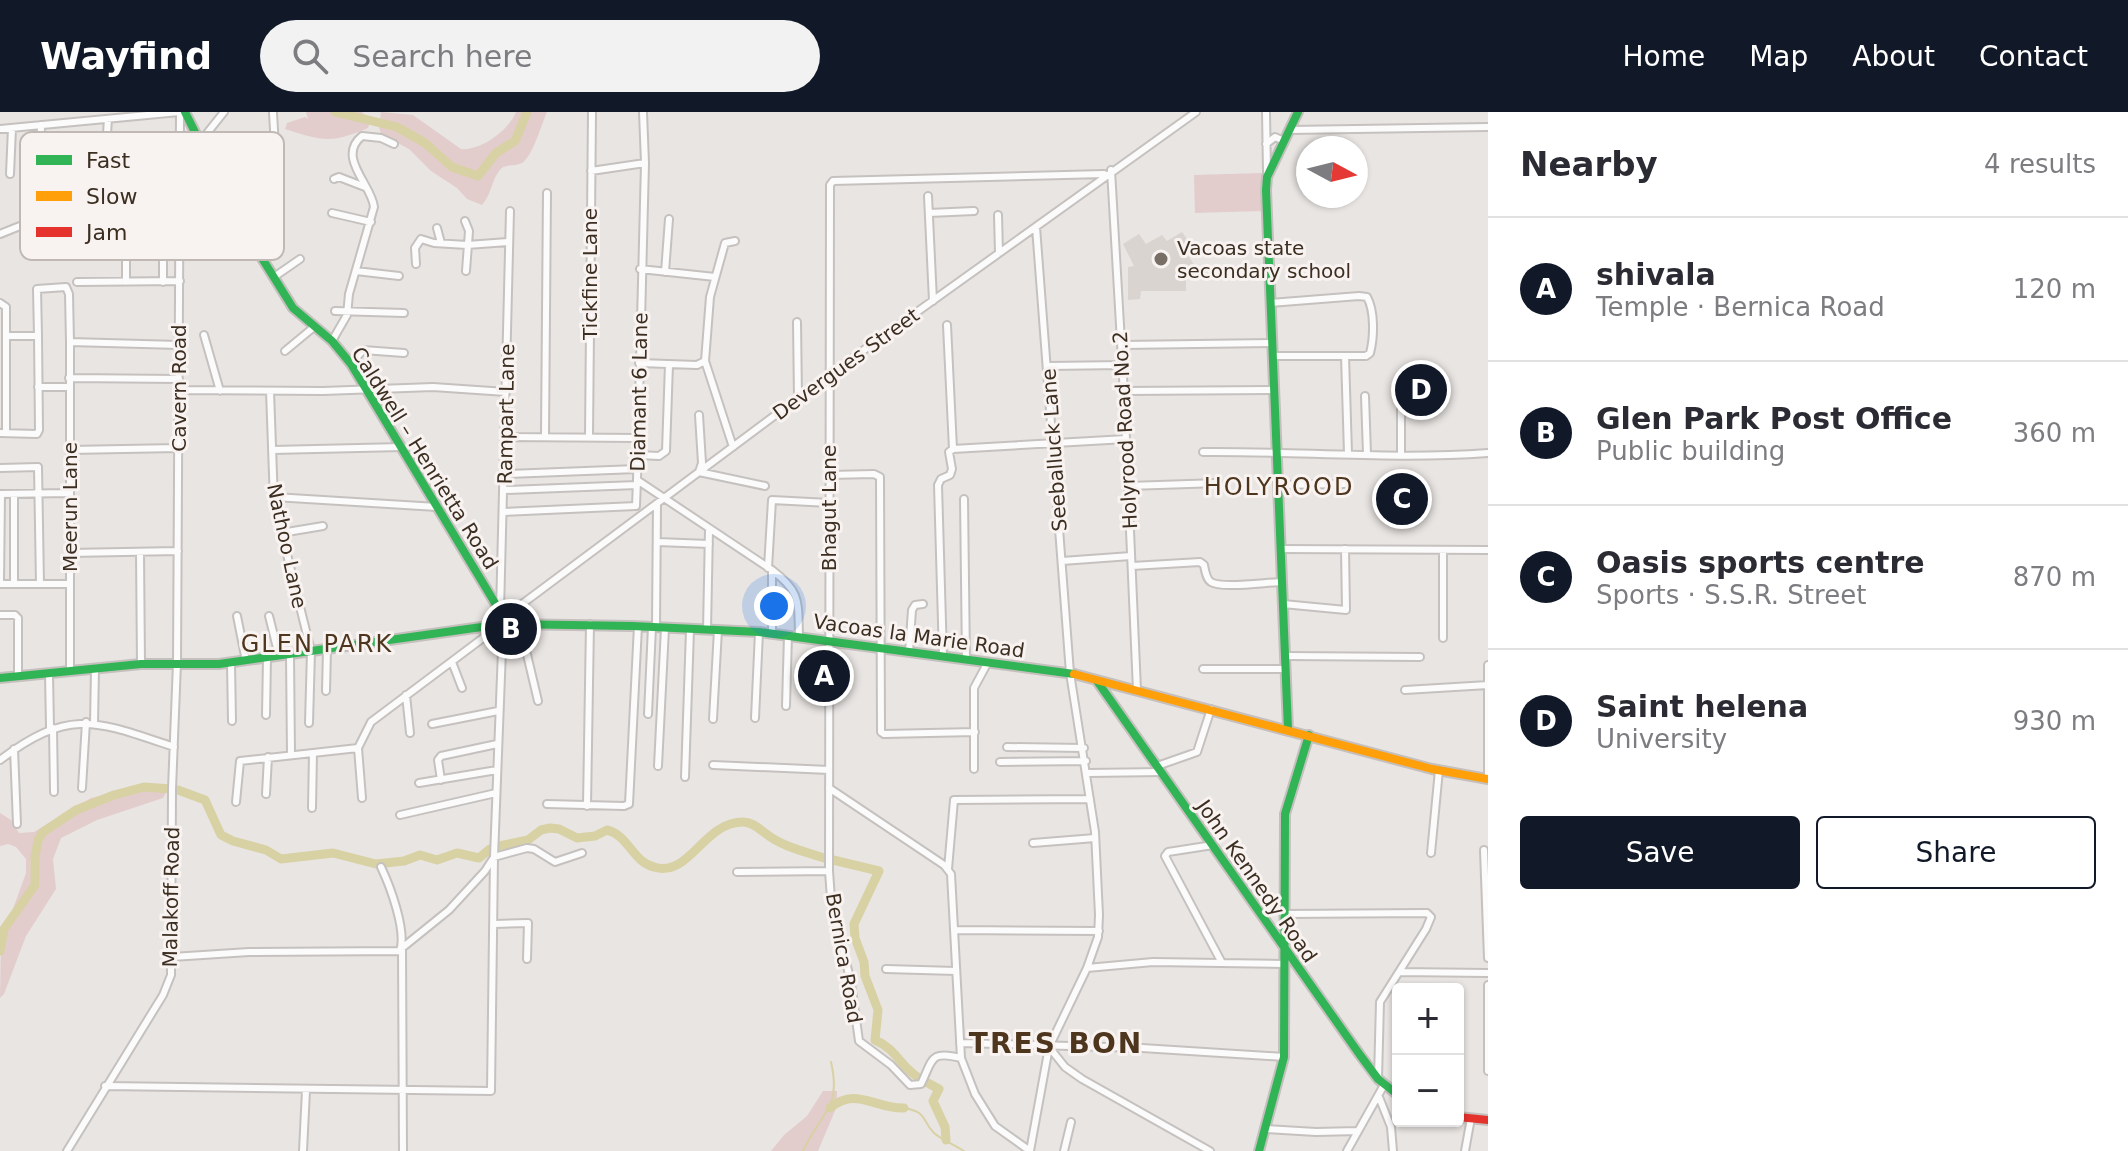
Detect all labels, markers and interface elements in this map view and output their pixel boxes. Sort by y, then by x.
search box [260,20,820,92]
text: Wayfind [40,34,212,78]
icon: search [288,34,332,78]
text: Search here [352,39,532,74]
text: Home [1622,40,1705,73]
text: Map [1749,40,1808,73]
text: About [1852,40,1935,73]
text: Contact [1979,40,2088,73]
legend [20,132,284,260]
north arrow [1296,136,1368,208]
text: Nearby [1520,144,1658,184]
text: Fast [86,148,131,173]
text: 4 results [1984,149,2096,179]
text: Slow [86,184,138,209]
street label: Tickfine Lane [578,208,602,341]
text: Jam [84,220,127,245]
place label: Vacoas state secondary school [1177,236,1351,283]
marker: Vacoas state secondary school [1152,250,1170,268]
text: shivala [1596,257,1716,292]
text: A [1536,274,1556,304]
text: 120 m [2013,274,2096,304]
text: Temple · Bernica Road [1596,292,1885,322]
street label: Devergues Street [768,303,924,425]
street label: Diamant 6 Lane [626,312,652,472]
street label: Cavern Road [167,324,191,452]
street label: Holyrood Road No.2 [1108,330,1142,530]
street label: Caldwell – Henrietta Road [347,342,503,574]
street label: Rampart Lane [493,343,519,485]
pin: D [1395,360,1447,420]
street label: Seeballuck Lane [1036,368,1072,532]
text: Glen Park Post Office [1596,401,1952,436]
text: B [1536,418,1556,448]
text: 360 m [2013,418,2096,448]
text: Public building [1596,436,1785,466]
street label: Meerun Lane [58,442,82,572]
street label: Bhagut Lane [817,445,841,571]
pin: C [1376,469,1428,529]
district label: HOLYROOD [1204,473,1354,501]
street label: Nathoo Lane [262,481,312,611]
text: Oasis sports centre [1596,545,1925,580]
text: C [1536,562,1556,592]
text: 870 m [2013,562,2096,592]
text: Sports · S.S.R. Street [1596,580,1866,610]
your location [754,586,794,626]
pin: B [485,599,537,659]
street label: Vacoas la Marie Road [812,609,1026,663]
district label: GLEN PARK [241,630,393,658]
pin: A [798,646,850,706]
text: Saint helena [1596,689,1808,724]
text: D [1535,706,1557,736]
text: 930 m [2013,706,2096,736]
text: University [1596,724,1727,754]
street label: John Kennedy Road [1191,793,1322,967]
button: Save [1520,816,1800,889]
button: Share [1816,816,2096,889]
street label: Malakoff Road [158,826,184,968]
street label: Bernica Road [821,891,867,1025]
map controls [1392,983,1464,1127]
button: + [1392,983,1464,1055]
district label: TRES BON [969,1027,1143,1060]
button: − [1392,1055,1464,1127]

